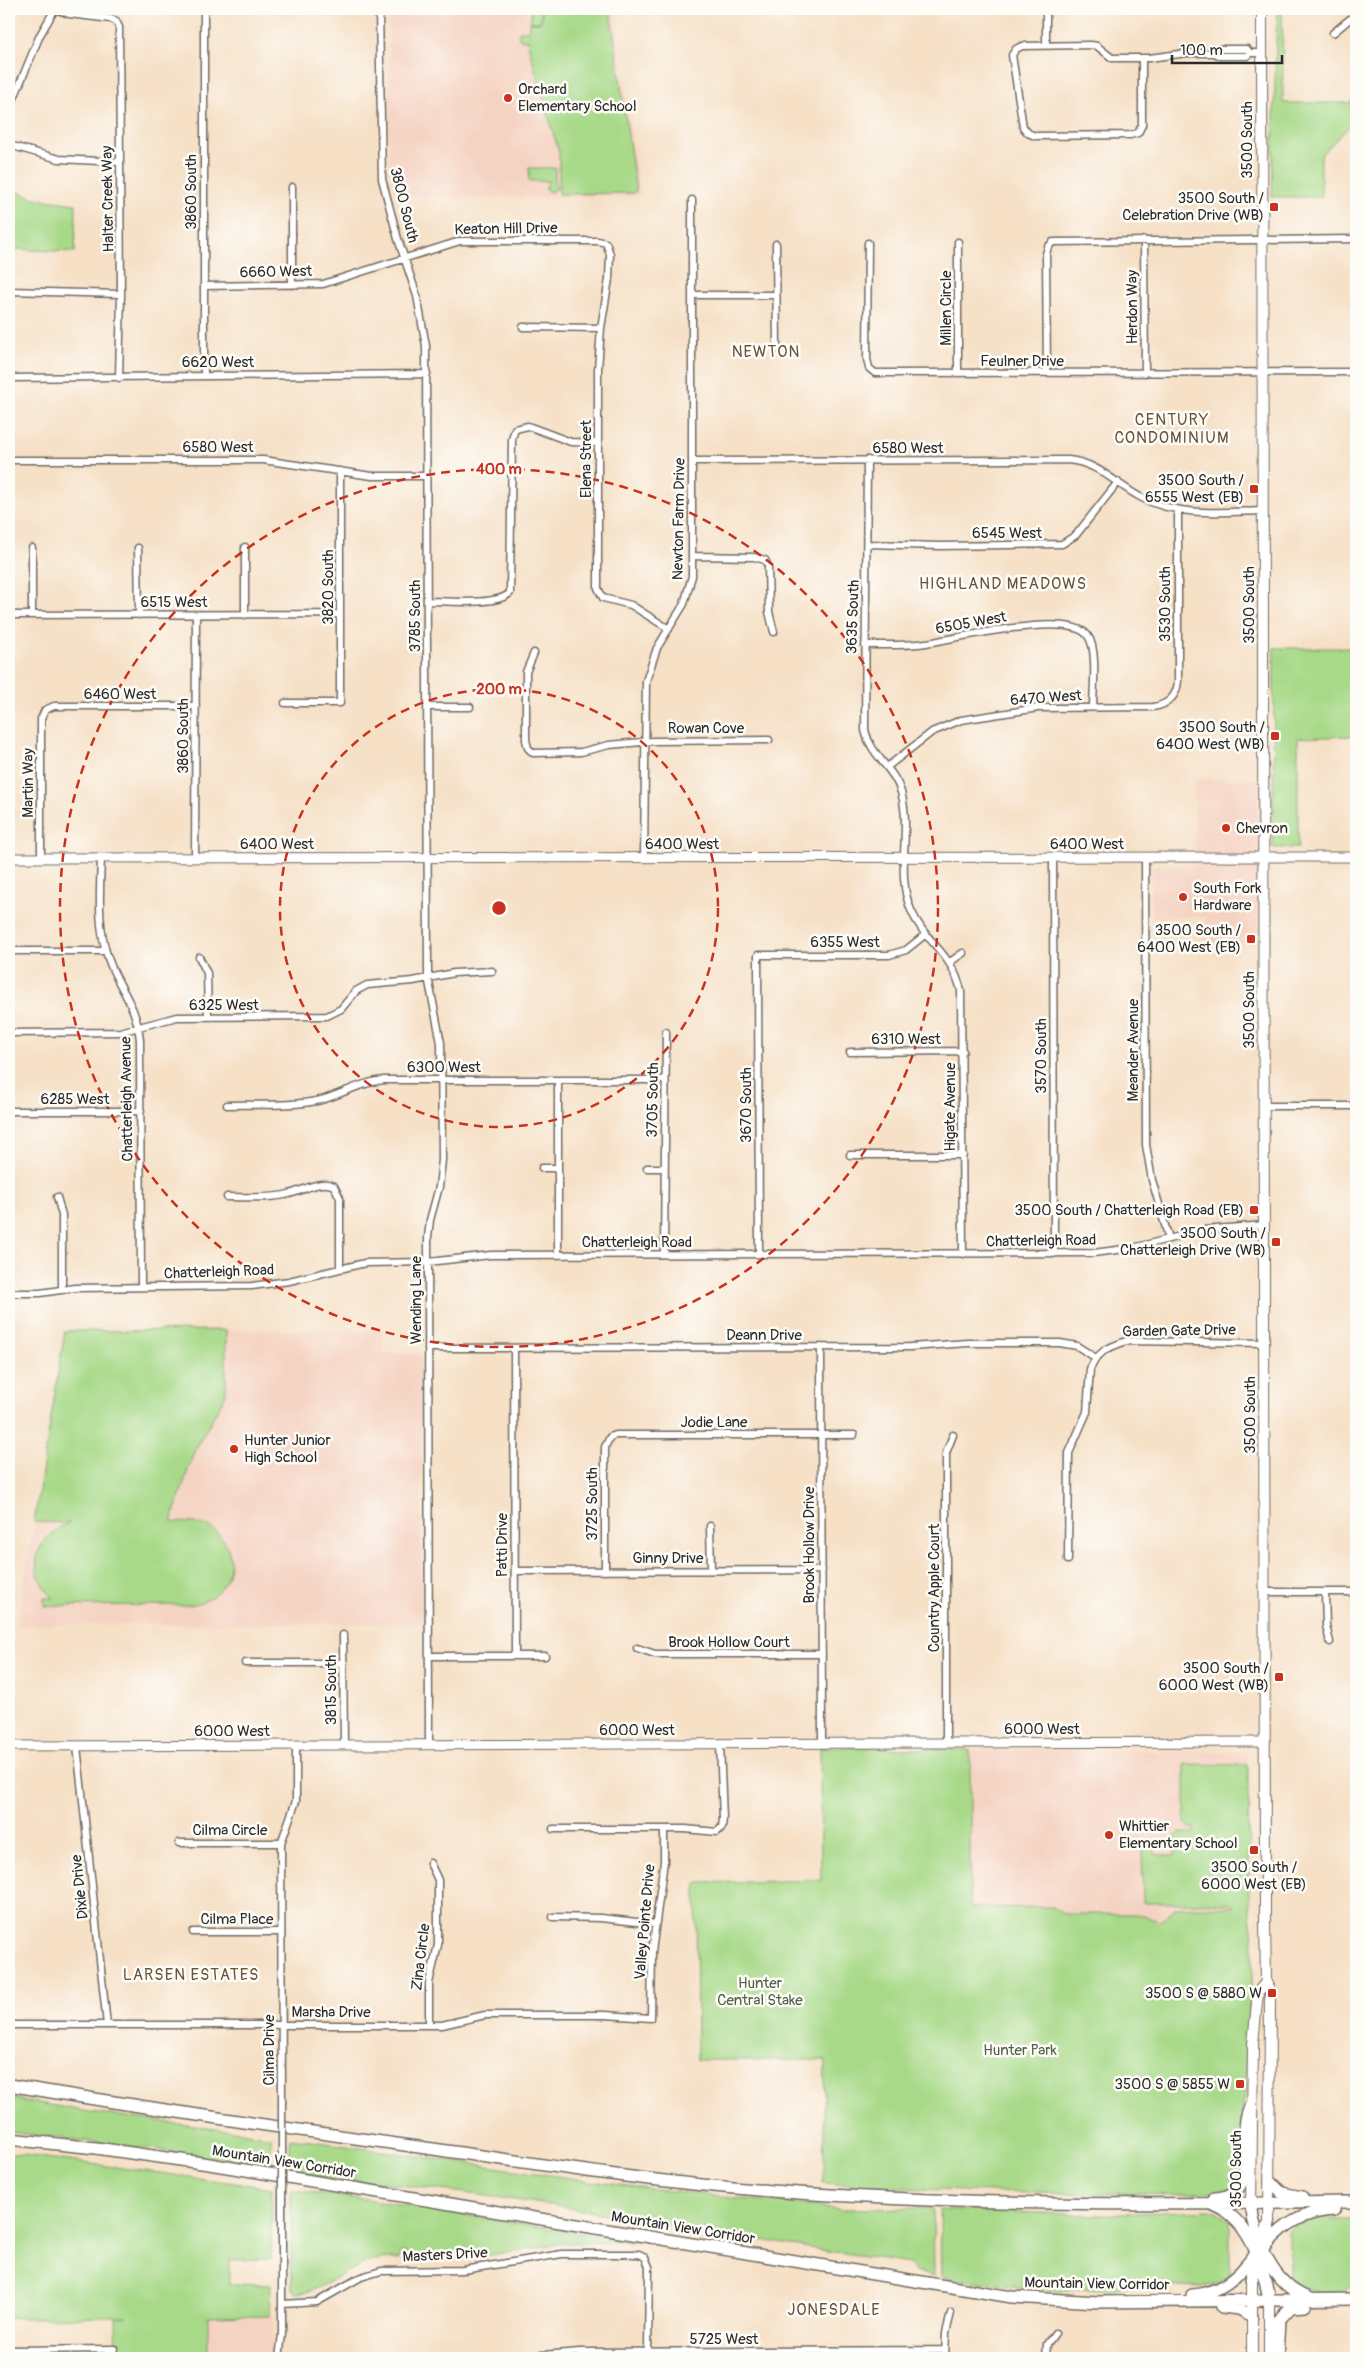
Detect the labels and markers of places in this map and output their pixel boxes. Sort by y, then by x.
place label: Orchard Elementary School [518,80,637,116]
marker: Orchard Elementary School [502,92,514,104]
place label: 3500 South / Celebration Drive (WB) [1122,189,1264,225]
marker: 3500 South / Celebration Drive (WB) [1268,201,1280,213]
place label: 3500 South / 6555 West (EB) [1145,471,1244,507]
marker: 3500 South / 6555 West (EB) [1248,483,1260,495]
place label: 3500 South / 6400 West (WB) [1156,718,1265,754]
marker: 3500 South / 6400 West (WB) [1269,730,1281,742]
place label: Chevron [1236,819,1288,838]
marker: Chevron [1220,822,1232,834]
place label: South Fork Hardware [1193,879,1262,915]
marker: South Fork Hardware [1177,891,1189,903]
centre of rings [490,899,508,917]
place label: 3500 South / 6400 West (EB) [1137,921,1241,957]
marker: 3500 South / 6400 West (EB) [1245,933,1257,945]
place label: 3500 South / Chatterleigh Road (EB) [1014,1201,1244,1220]
marker: 3500 South / Chatterleigh Road (EB) [1248,1204,1260,1216]
place label: 3500 South / Chatterleigh Drive (WB) [1120,1224,1266,1260]
marker: 3500 South / Chatterleigh Drive (WB) [1270,1236,1282,1248]
place label: Hunter Junior High School [244,1431,331,1467]
marker: Hunter Junior High School [228,1443,240,1455]
place label: 3500 South / 6000 West (WB) [1159,1659,1269,1695]
marker: 3500 South / 6000 West (WB) [1273,1671,1285,1683]
place label: Whittier Elementary School [1119,1817,1238,1853]
marker: Whittier Elementary School [1103,1829,1115,1841]
marker: 3500 South / 6000 West (EB) [1248,1844,1260,1856]
place label: 3500 South / 6000 West (EB) [1201,1858,1307,1894]
place label: 3500 S @ 5880 W [1145,1984,1262,2003]
marker: 3500 S @ 5880 W [1266,1987,1278,1999]
place label: 3500 S @ 5855 W [1115,2075,1230,2094]
marker: 3500 S @ 5855 W [1234,2078,1246,2090]

